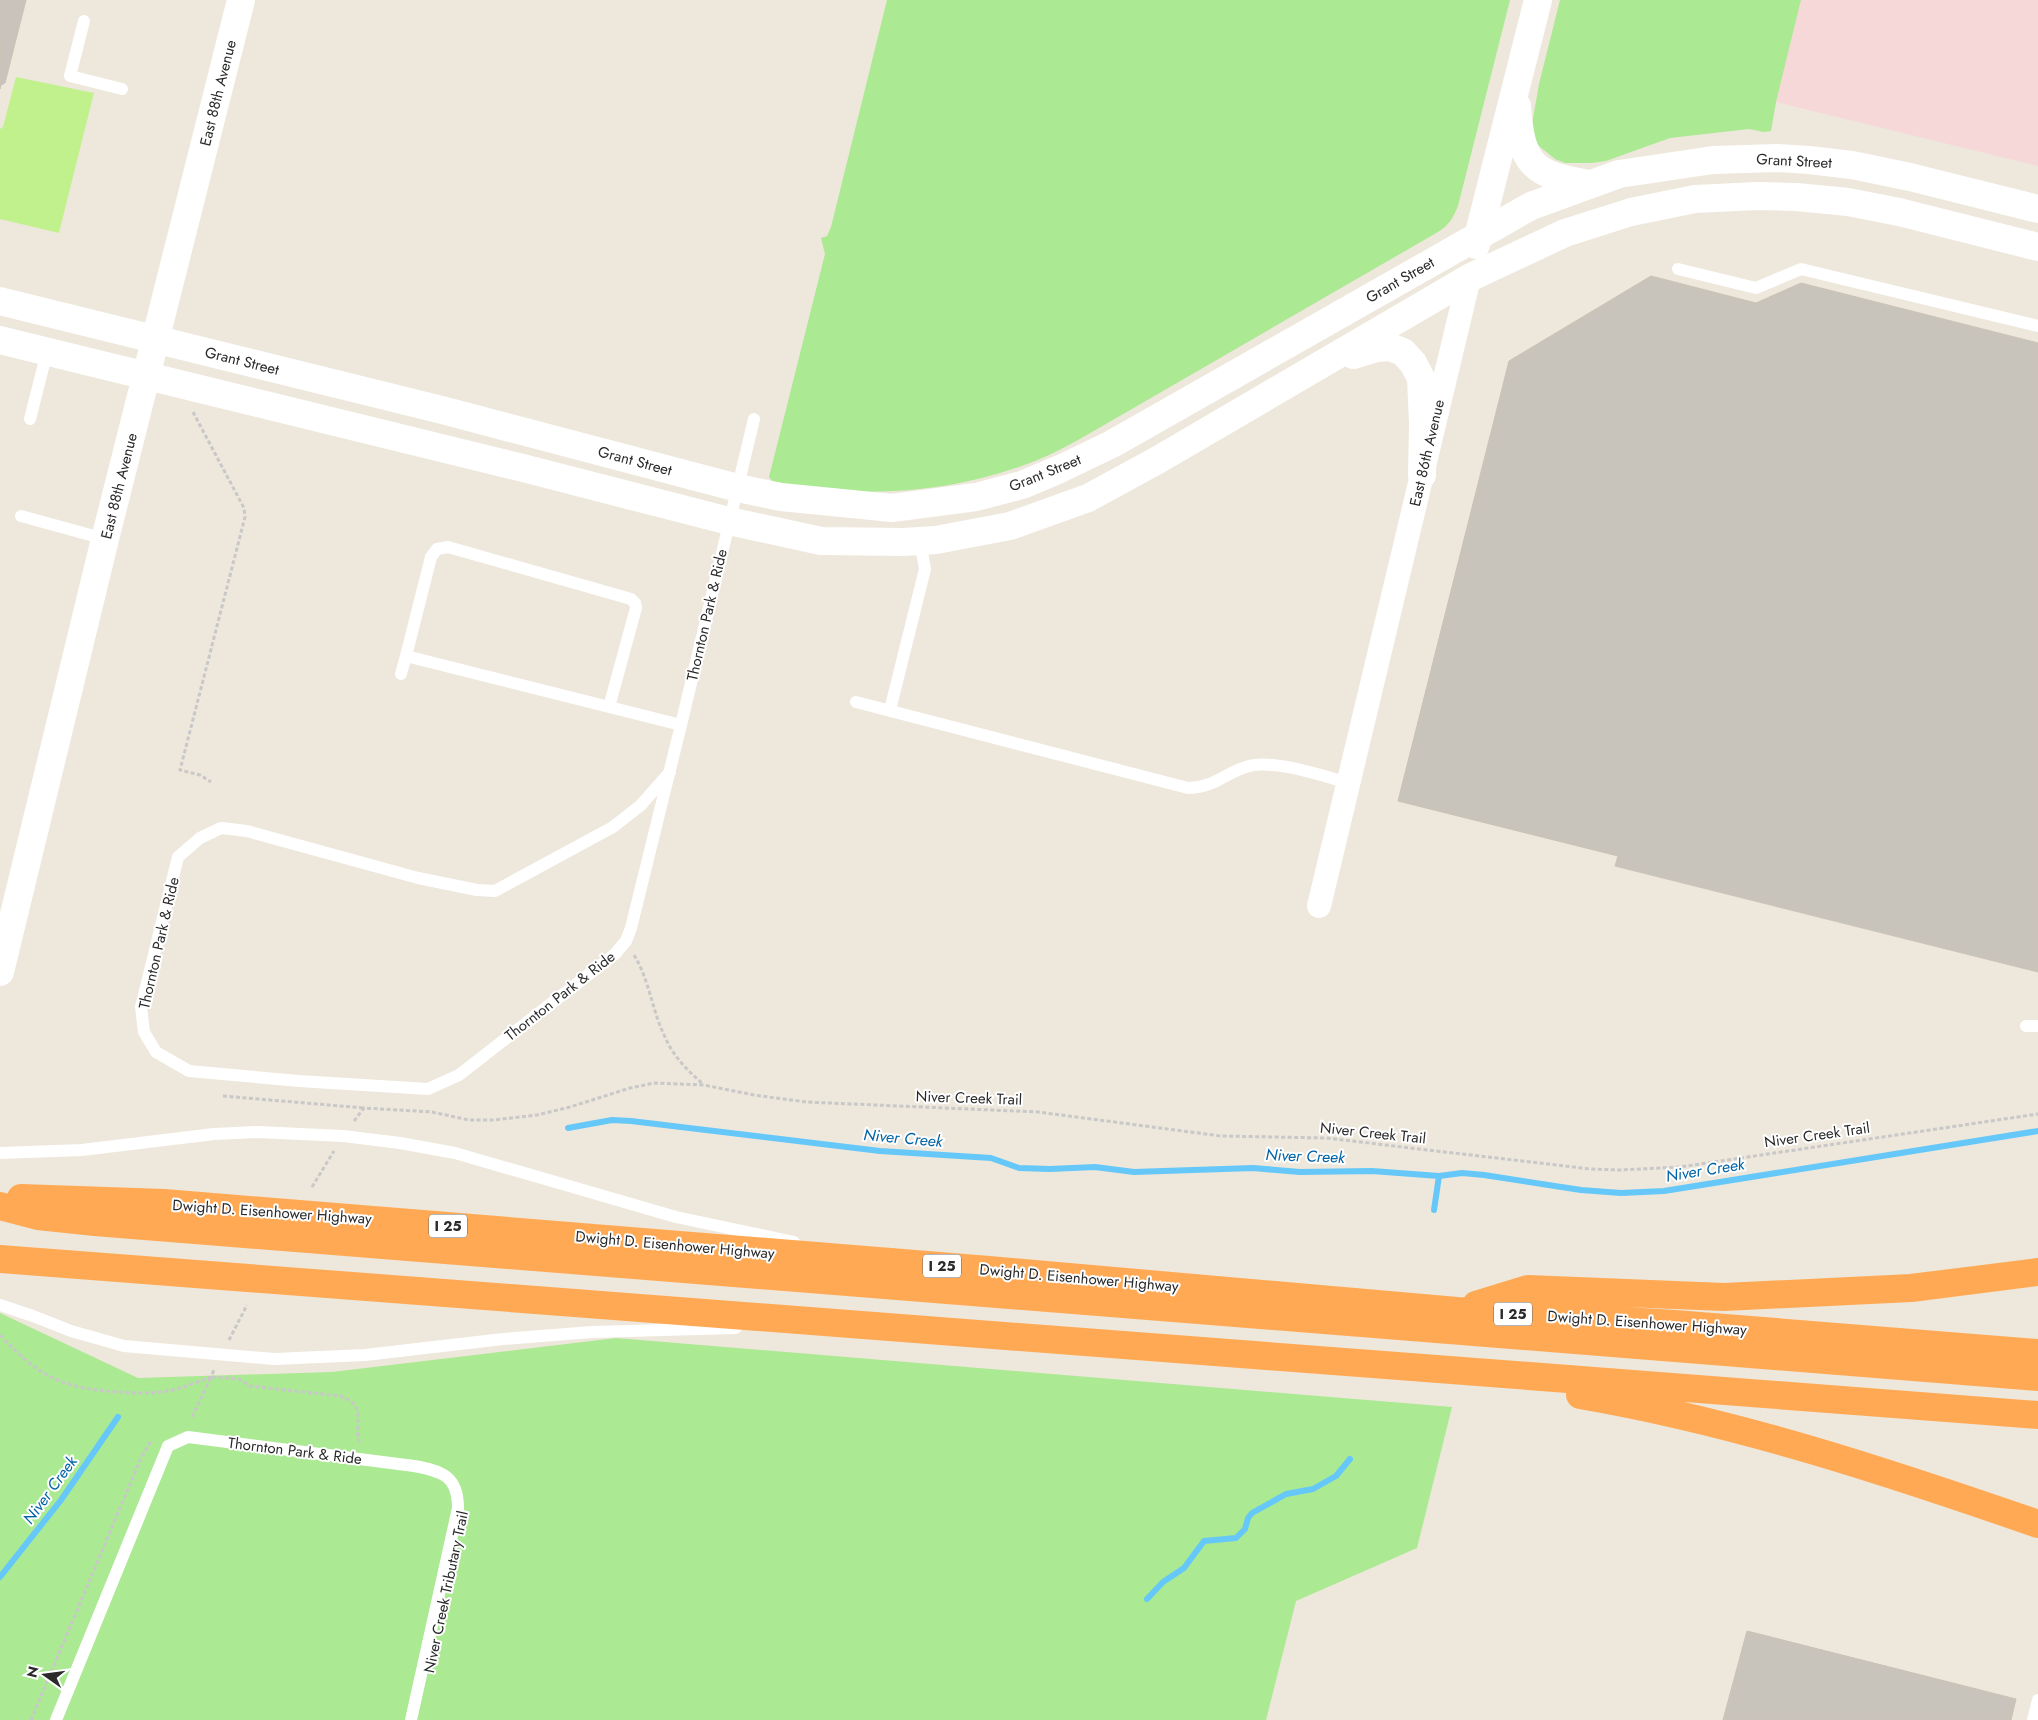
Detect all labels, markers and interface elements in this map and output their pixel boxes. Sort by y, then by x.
street label: East 88th Avenue [194,37,242,148]
street label: Grant Street [1756,148,1833,174]
street label: Grant Street [1362,251,1439,308]
street label: Grant Street [203,341,282,381]
street label: East 86th Avenue [1404,397,1450,509]
street label: East 88th Avenue [95,430,143,541]
street label: Grant Street [596,441,675,482]
street label: Grant Street [1006,448,1085,497]
street label: Thornton Park & Ride [681,547,733,683]
street label: Thornton Park & Ride [133,875,185,1011]
street label: Thornton Park & Ride [500,946,620,1046]
street label: Niver Creek Trail [915,1085,1023,1111]
street label: Niver Creek Trail [1319,1116,1427,1150]
street label: Niver Creek Trail [1763,1117,1871,1153]
water label: Niver Creek [862,1123,945,1153]
water label: Niver Creek [1265,1143,1346,1169]
water label: Niver Creek [1664,1152,1747,1188]
street label: Dwight D. Eisenhower Highway [172,1194,373,1230]
road number: I 25 [429,1214,467,1238]
street label: Dwight D. Eisenhower Highway [575,1225,776,1265]
road number: I 25 [923,1254,961,1278]
street label: Dwight D. Eisenhower Highway [979,1258,1180,1298]
road number: I 25 [1494,1302,1532,1326]
street label: Dwight D. Eisenhower Highway [1547,1305,1748,1341]
street label: Thornton Park & Ride [227,1432,363,1470]
water label: Niver Creek [17,1450,83,1529]
street label: Niver Creek Tributary Trail [418,1509,474,1675]
north arrow [20,1650,70,1700]
text: N [21,1664,43,1680]

